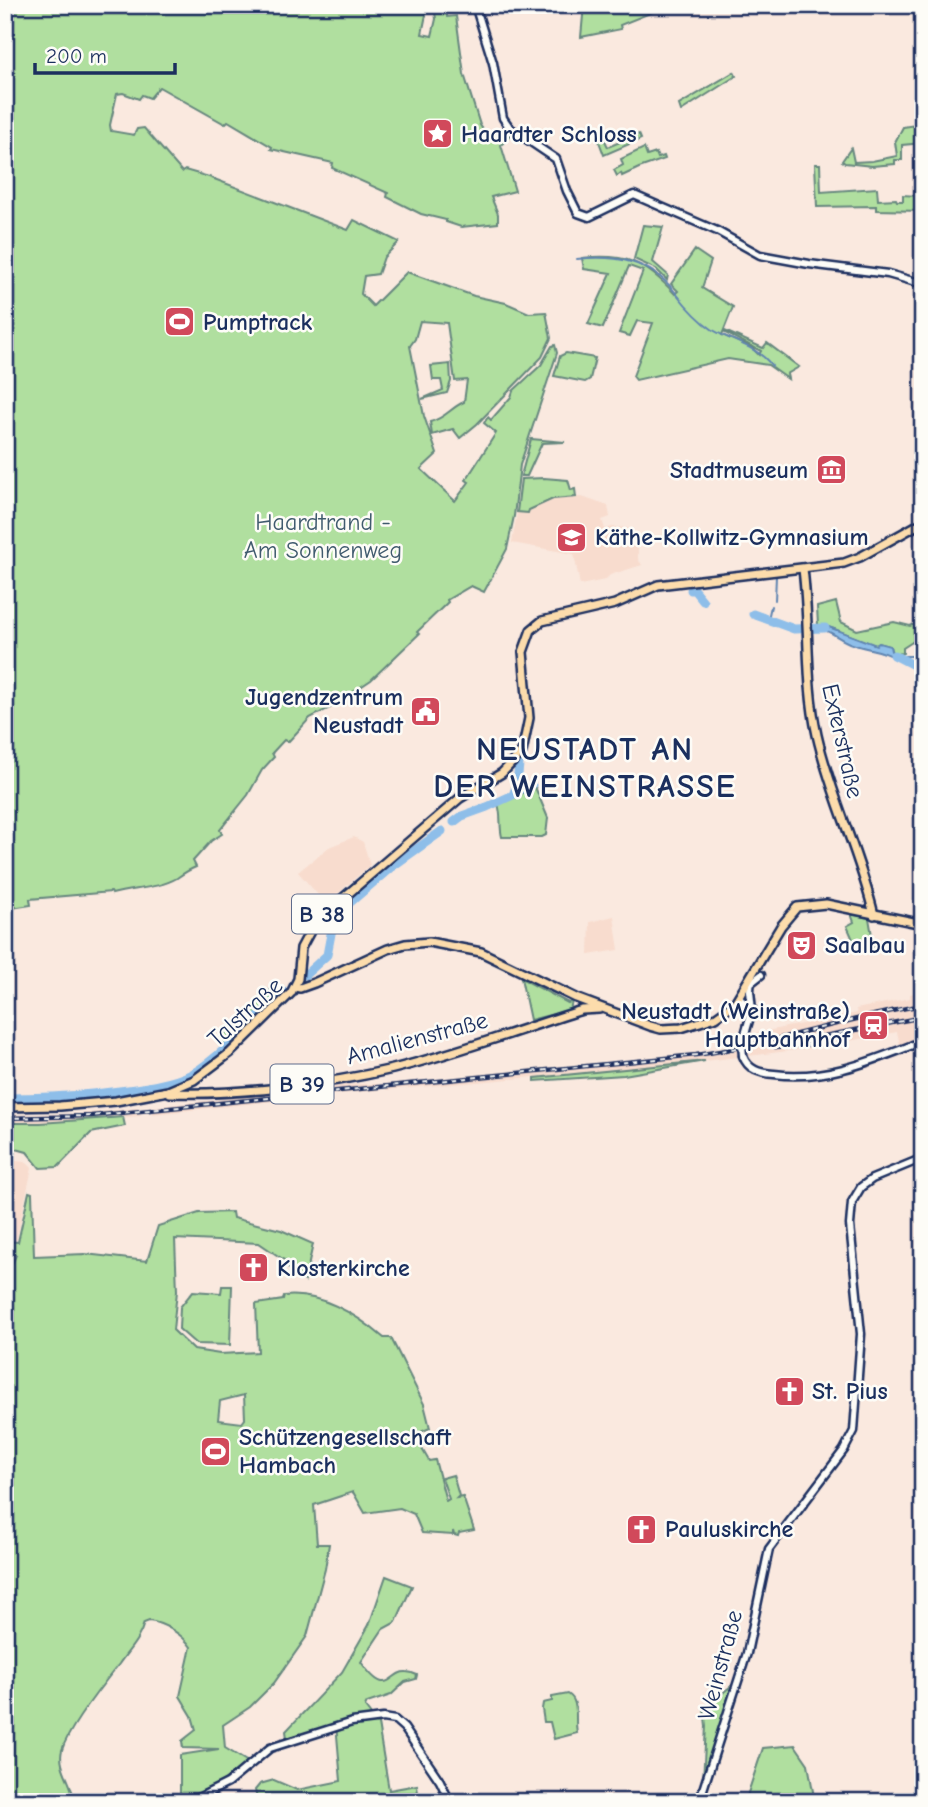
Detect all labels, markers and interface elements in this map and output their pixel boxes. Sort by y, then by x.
scale bar [35,32,175,76]
text: 200 m [46,44,107,68]
place icon: Haardter Schloss [421,117,455,151]
place label: Haardter Schloss [461,120,637,148]
sports icon: Pumptrack [163,305,197,339]
place label: Pumptrack [203,308,313,336]
museum icon: Stadtmuseum [814,453,848,487]
place label: Stadtmuseum [670,456,808,484]
park label: Haardtrand - Am Sonnenweg [244,508,402,564]
school or university icon: Käthe-Kollwitz-Gymnasium [555,520,589,554]
place label: Käthe-Kollwitz-Gymnasium [595,523,869,551]
street label: Exterstraße [816,681,870,801]
place label: Jugendzentrum Neustadt [245,683,404,739]
public building icon: Jugendzentrum Neustadt [409,694,443,728]
district label: NEUSTADT AN DER WEINSTRASSE [433,731,737,805]
road number: B 38 [292,894,352,934]
theatre icon: Saalbau [785,928,819,962]
place label: Saalbau [825,931,905,959]
street label: Talstraße [202,971,288,1053]
place label: Neustadt (Weinstraße) Hauptbahnhof [621,997,851,1053]
street label: Amalienstraße [343,1006,491,1070]
station icon: Neustadt (Weinstraße) Hauptbahnhof [856,1008,890,1042]
road number: B 39 [270,1064,334,1104]
church icon: Klosterkirche [237,1251,271,1285]
place label: Klosterkirche [277,1254,410,1282]
church icon: St. Pius [772,1374,806,1408]
place label: St. Pius [812,1377,888,1405]
place label: Schützengesellschaft Hambach [239,1423,452,1479]
sports icon: Schützengesellschaft Hambach [199,1434,233,1468]
church icon: Pauluskirche [625,1512,659,1546]
place label: Pauluskirche [665,1515,794,1543]
street label: Weinstraße [692,1607,748,1723]

